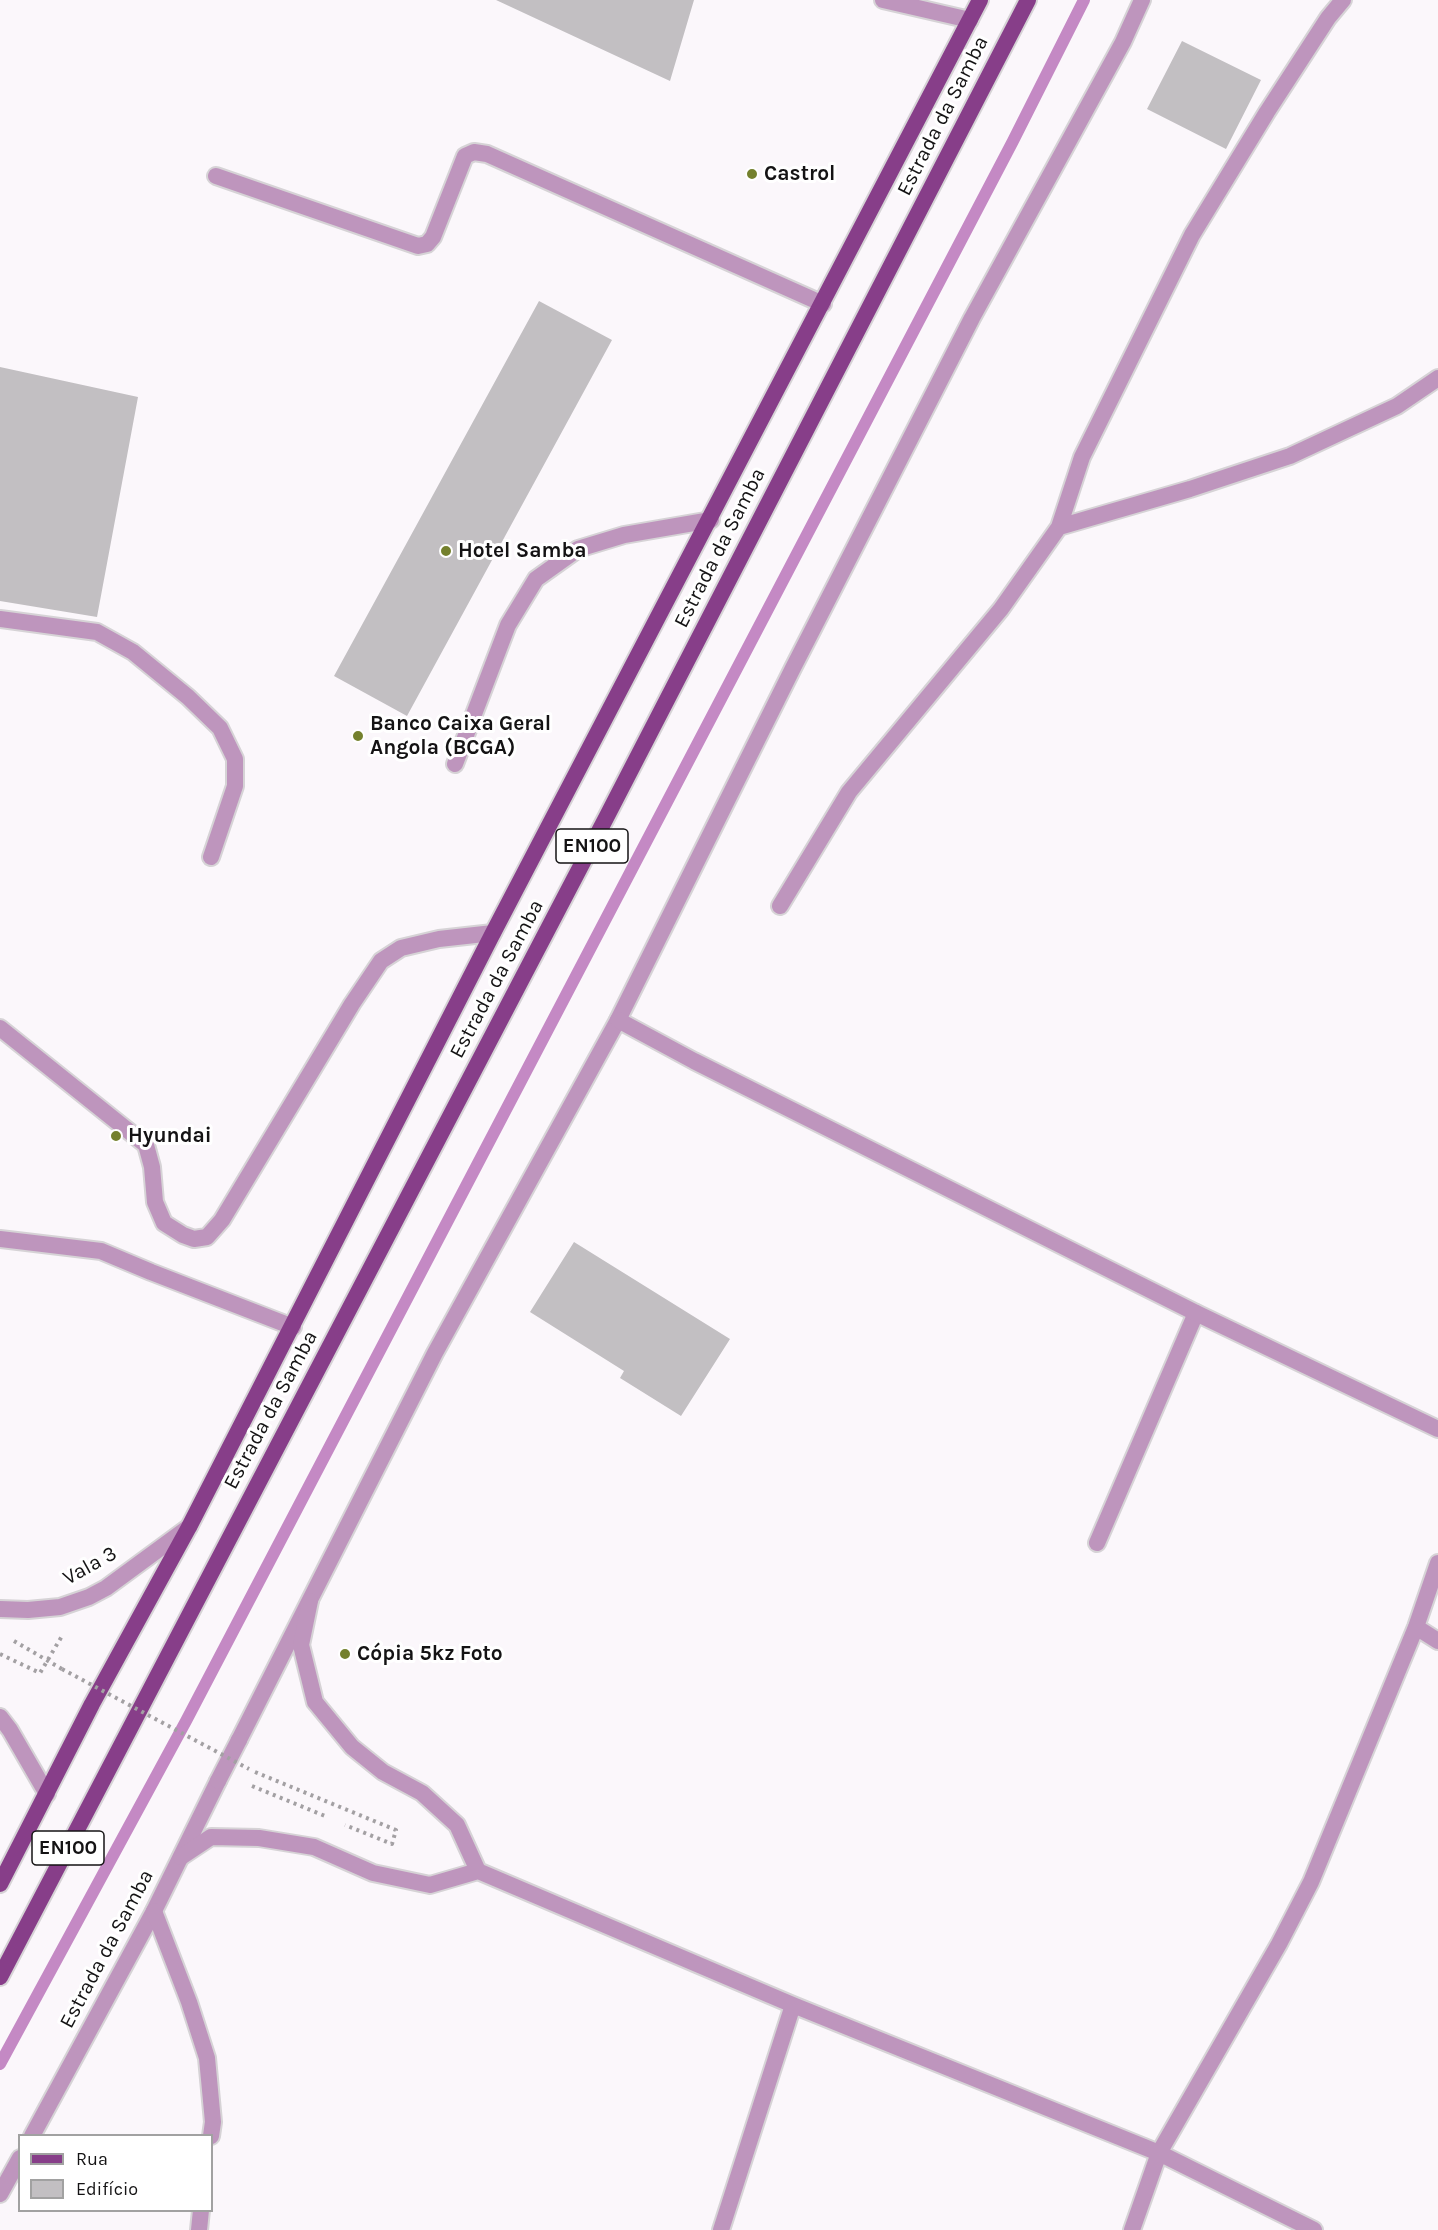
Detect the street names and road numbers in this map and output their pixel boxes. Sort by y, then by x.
street label: Estrada da Samba [892,32,994,200]
street label: Estrada da Samba [669,464,771,632]
road number: EN100 [556,829,628,863]
street label: Estrada da Samba [445,895,549,1063]
street label: Estrada da Samba [219,1326,323,1494]
street label: Vala 3 [59,1541,121,1591]
road number: EN100 [32,1831,104,1865]
street label: Estrada da Samba [55,1865,159,2033]

